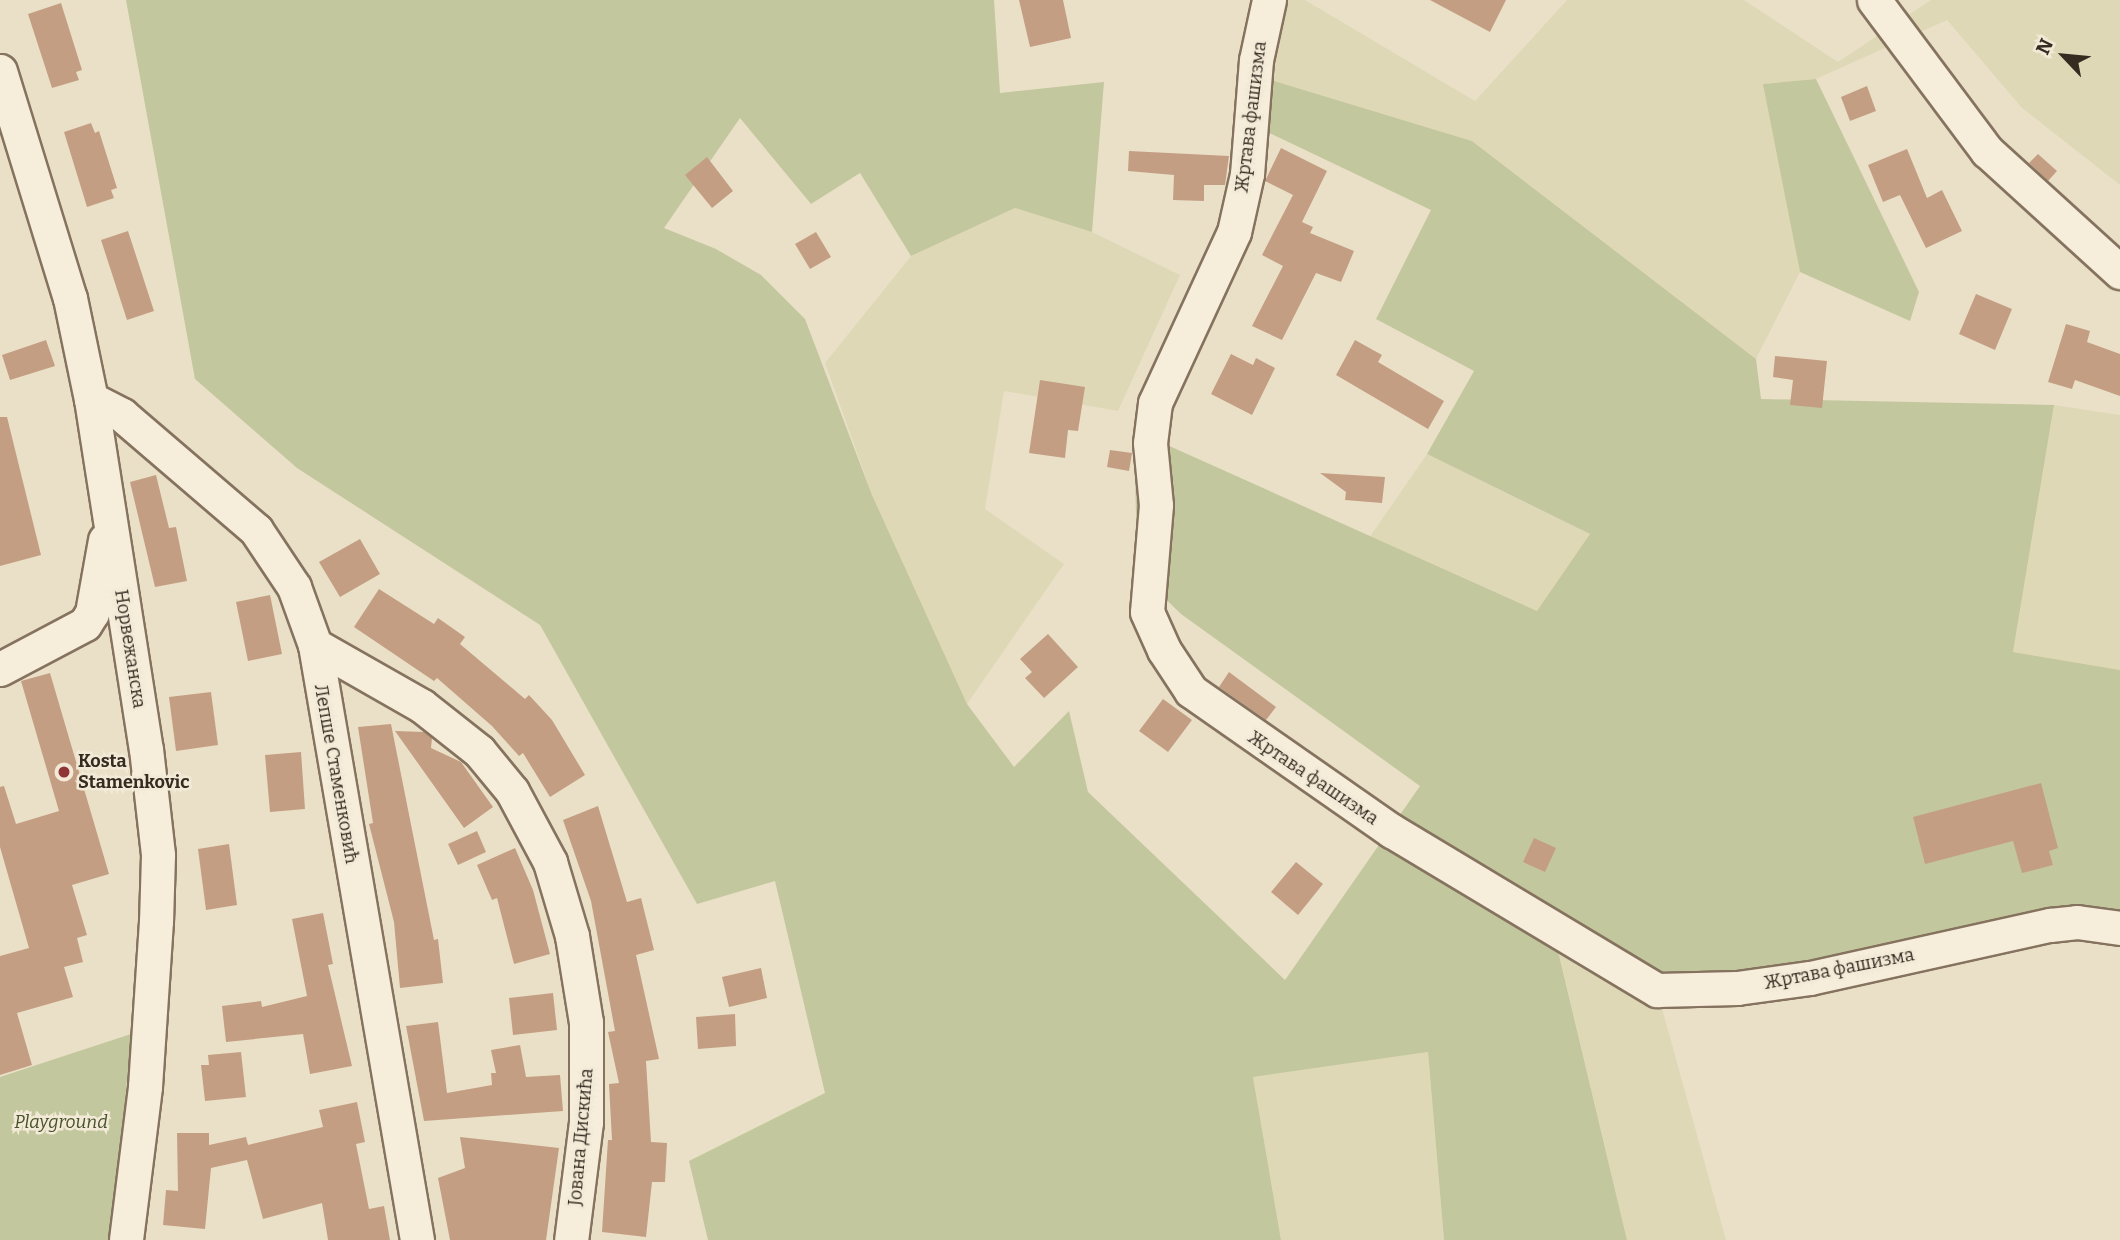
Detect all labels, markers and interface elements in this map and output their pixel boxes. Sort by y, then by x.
north arrow [2029,21,2099,91]
text: N [2031,35,2058,58]
street label: Жртава фашизма [1231,40,1271,194]
street label: Норвежанска [110,588,150,710]
street label: Лепше Стаменковић [310,683,362,865]
street label: Жртава фашизма [1244,726,1382,830]
place label: Kosta Stamenkovic [78,751,189,794]
marker: Kosta Stamenkovic [56,764,72,780]
street label: Жртава фашизма [1762,944,1916,994]
street label: Јована Дискића [564,1067,598,1207]
park label: Playground [14,1111,108,1133]

